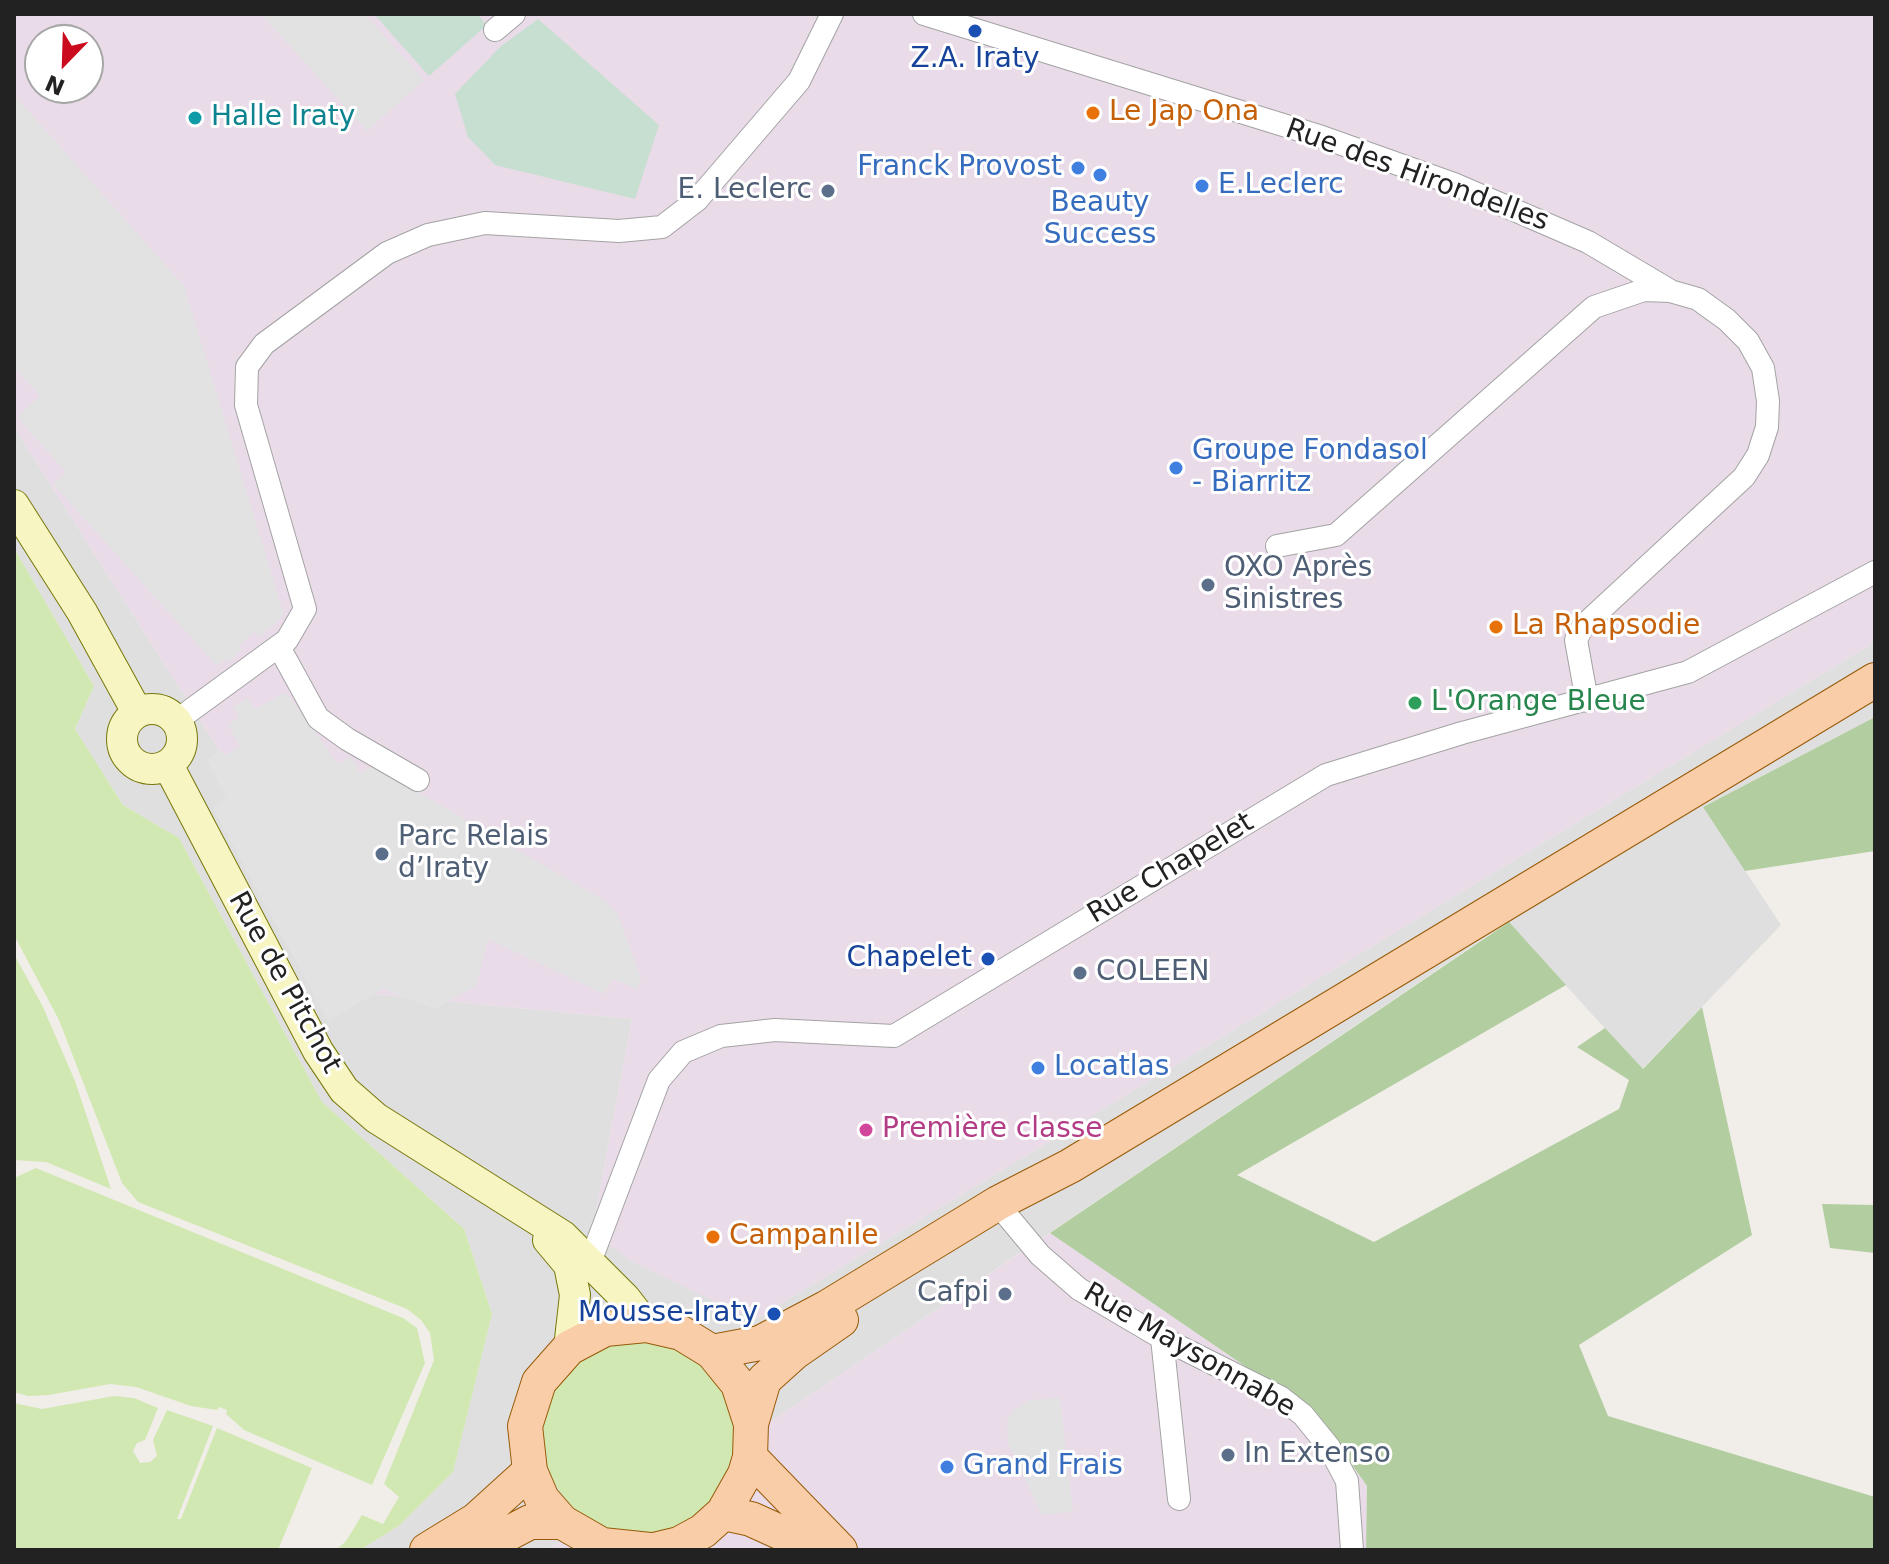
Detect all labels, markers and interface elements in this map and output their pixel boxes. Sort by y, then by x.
marker: Z.A. Iraty [966,22,984,40]
north arrow [24,24,104,104]
place label: Z.A. Iraty [910,43,1040,77]
text: N [42,70,69,100]
place label: Le Jap Ona [1109,96,1259,130]
place label: Halle Iraty [211,101,355,135]
marker: Le Jap Ona [1084,104,1102,122]
marker: Halle Iraty [186,109,204,127]
street label: Rue des Hirondelles [1281,113,1553,239]
place label: Franck Provost [857,151,1062,185]
marker: Franck Provost [1069,159,1087,177]
marker: Beauty Success [1091,166,1109,184]
place label: E.Leclerc [1218,169,1344,203]
place label: E. Leclerc [677,174,812,208]
marker: E.Leclerc [1193,177,1211,195]
marker: E. Leclerc [819,182,837,200]
place label: Beauty Success [1044,187,1156,253]
place label: Groupe Fondasol - Biarritz [1192,435,1428,501]
marker: Groupe Fondasol - Biarritz [1167,459,1185,477]
place label: OXO Après Sinistres [1224,552,1372,618]
marker: OXO Après Sinistres [1199,576,1217,594]
place label: La Rhapsodie [1512,610,1700,644]
marker: La Rhapsodie [1487,618,1505,636]
place label: L'Orange Bleue [1431,686,1646,720]
marker: L'Orange Bleue [1406,694,1424,712]
street label: Rue Chapelet [1082,806,1260,932]
place label: Parc Relais d’Iraty [398,821,549,887]
marker: Parc Relais d’Iraty [373,845,391,863]
street label: Rue de Pitchot [220,886,348,1080]
place label: Chapelet [847,942,972,976]
marker: Chapelet [979,950,997,968]
place label: COLEEN [1096,956,1210,990]
marker: COLEEN [1071,964,1089,982]
place label: Locatlas [1054,1051,1169,1085]
marker: Locatlas [1029,1059,1047,1077]
place label: Première classe [882,1113,1103,1147]
marker: Première classe [857,1121,875,1139]
place label: Campanile [729,1220,878,1254]
marker: Campanile [704,1228,722,1246]
place label: Cafpi [917,1277,989,1311]
street label: Rue Maysonnabe [1077,1277,1301,1425]
marker: Cafpi [996,1285,1014,1303]
place label: Mousse-Iraty [578,1297,758,1331]
marker: Mousse-Iraty [765,1305,783,1323]
place label: In Extenso [1244,1438,1391,1472]
marker: In Extenso [1219,1446,1237,1464]
place label: Grand Frais [963,1450,1123,1484]
marker: Grand Frais [938,1458,956,1476]

